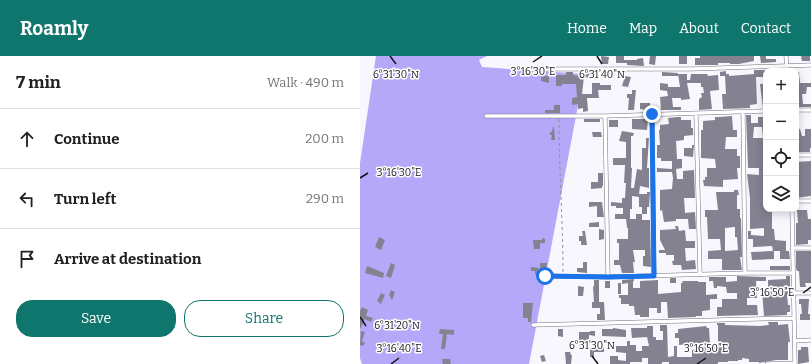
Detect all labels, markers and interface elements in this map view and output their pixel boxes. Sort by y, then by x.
text: Roamly [20,17,88,40]
text: Home [567,20,607,37]
text: Map [629,20,657,37]
text: About [679,20,719,37]
text: Contact [741,20,791,37]
text: 3°16'30"E [511,66,555,78]
map controls [763,68,799,212]
button: + [763,68,799,104]
text: 6°31'30"N [373,69,419,81]
text: 6°31'40"N [579,69,625,81]
text: 7 min [16,72,61,93]
text: Walk · 490 m [267,75,344,90]
button: − [763,104,799,140]
route end [643,105,661,123]
icon: ahead [16,128,38,150]
text: Continue [54,130,120,148]
text: 200 m [305,131,344,146]
button: locate [763,140,799,176]
text: 3°16'30"E [377,167,421,179]
button: layers [763,176,799,212]
icon: left [16,188,38,210]
text: Turn left [54,190,116,208]
text: 290 m [306,191,344,206]
icon: arrive [16,248,38,270]
text: Arrive at destination [54,250,201,268]
route start [536,267,554,285]
text: 3°16'50"E [750,287,794,299]
button: Save [16,300,176,337]
button: Share [184,300,344,337]
text: 6°31'20"N [374,320,420,332]
text: 6°31'30"N [569,340,615,352]
text: 3°16'40"E [377,343,421,355]
text: 3°16'50"E [684,343,728,355]

